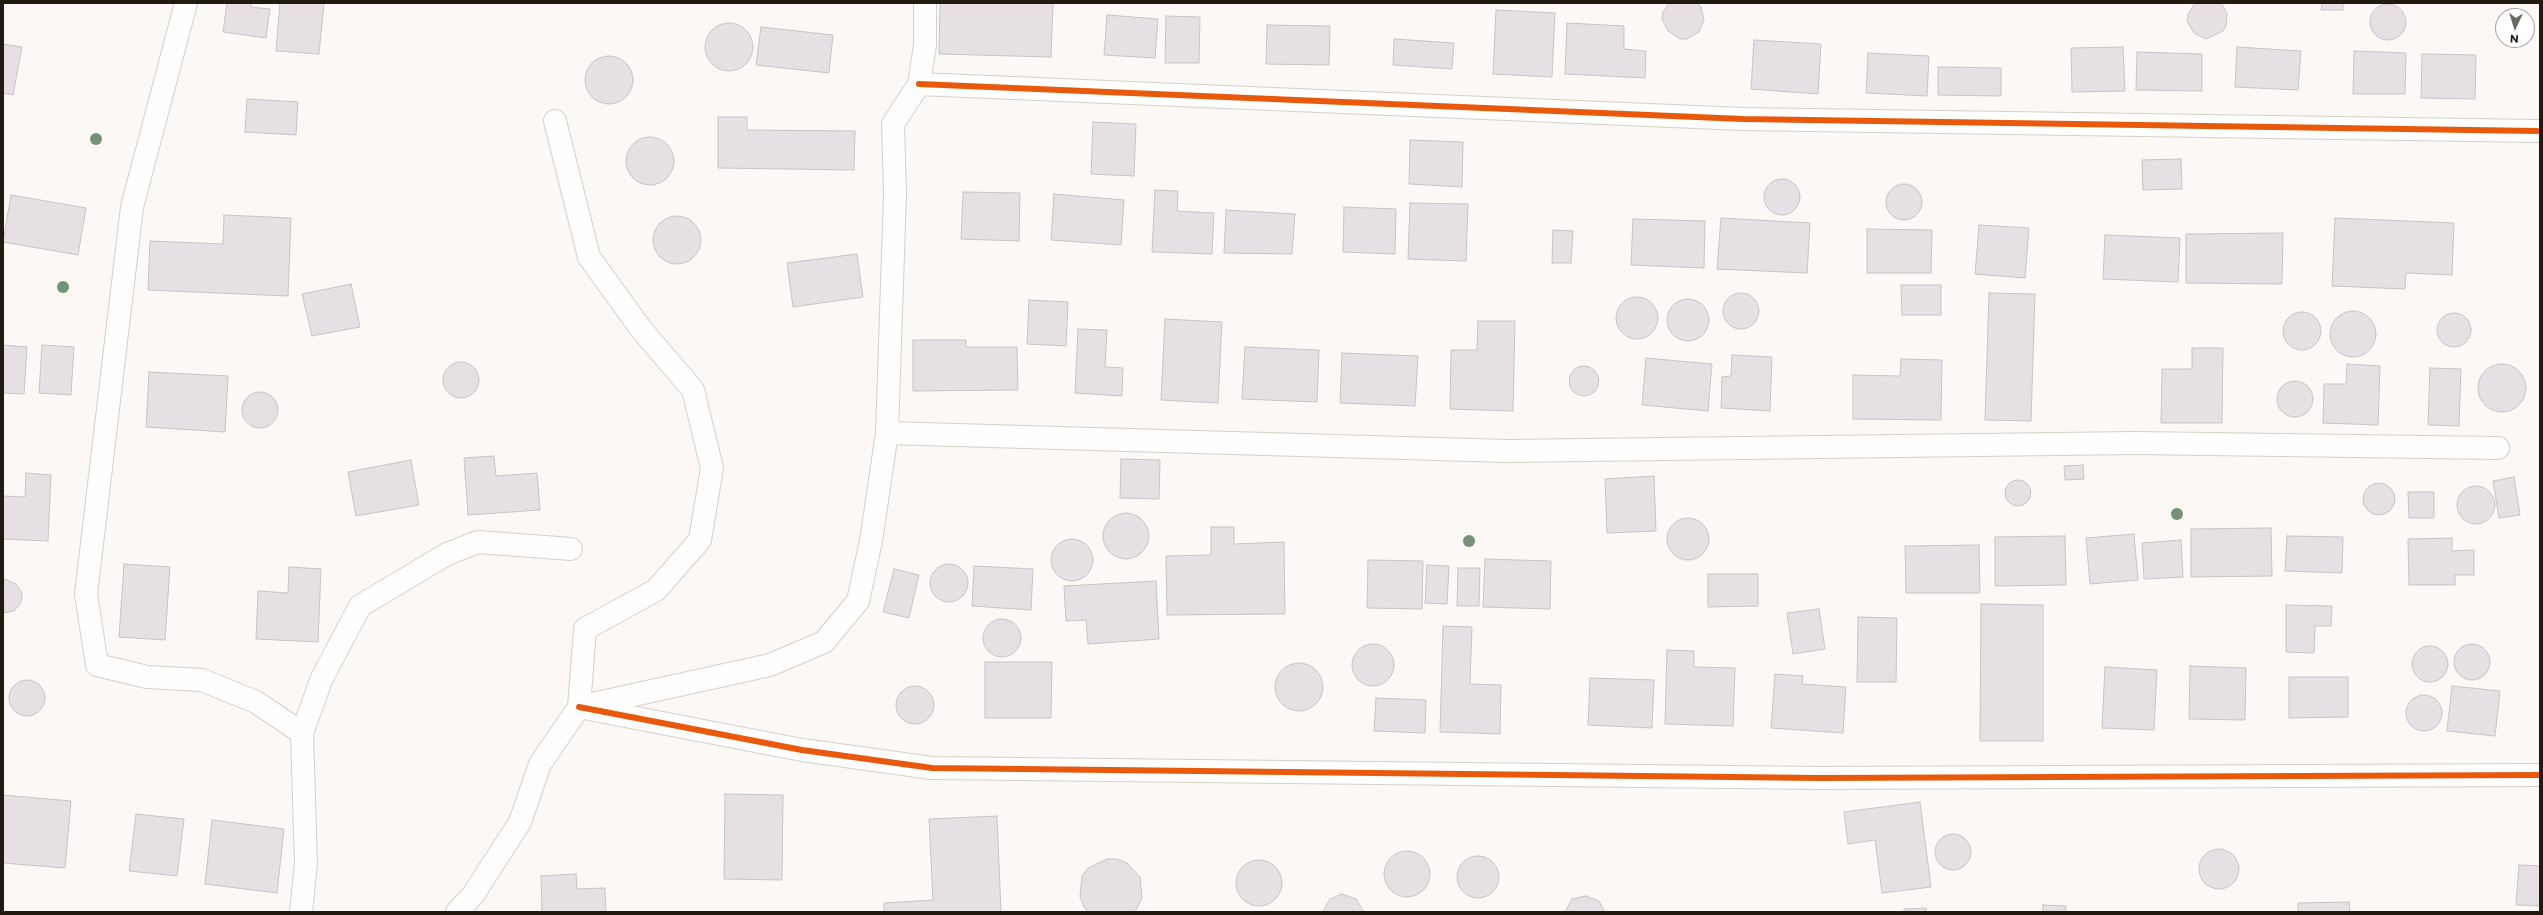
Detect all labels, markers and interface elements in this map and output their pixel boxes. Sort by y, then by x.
north arrow [2495,8,2535,48]
text: N [2509,32,2519,46]

